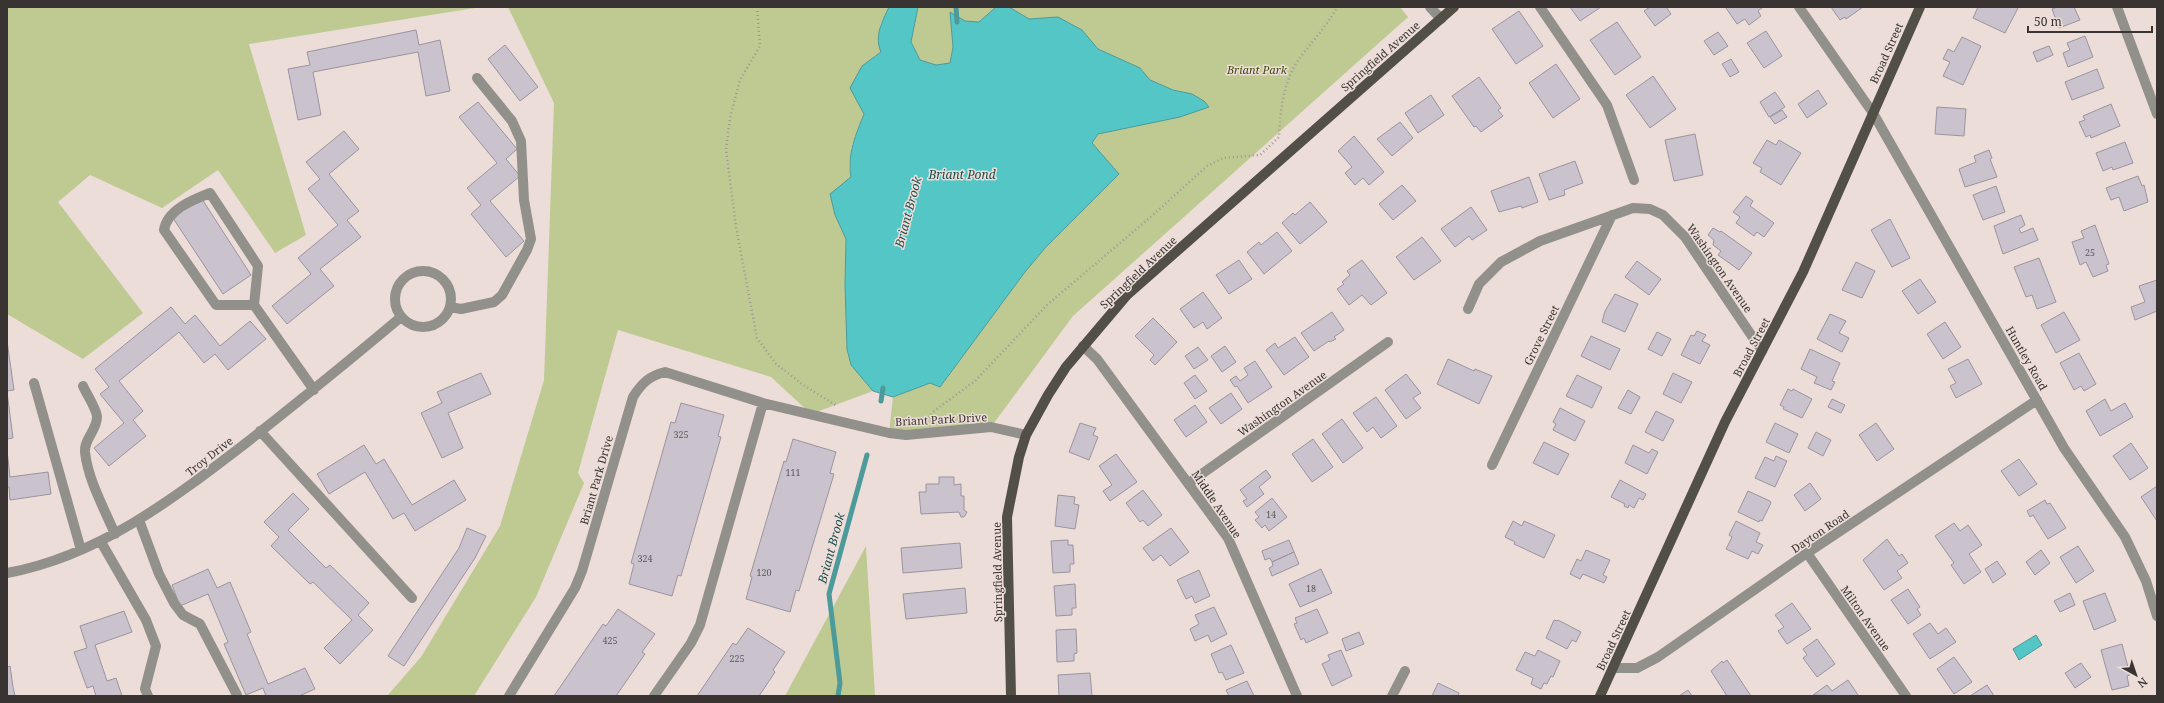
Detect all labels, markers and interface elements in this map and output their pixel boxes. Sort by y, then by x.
scale bar [2028,8,2152,34]
text: 50 m [2034,13,2062,30]
street label: Springfield Avenue [1337,17,1423,94]
street label: Broad Street [1866,20,1906,86]
park label: Briant Park [1226,62,1288,77]
water label: Briant Pond [927,166,996,183]
water label: Briant Brook [890,174,926,250]
street label: Washington Avenue [1684,221,1756,315]
street label: Springfield Avenue [1096,232,1180,312]
house number: 25 [2085,246,2095,259]
street label: Grove Street [1520,302,1562,368]
street label: Broad Street [1729,315,1773,379]
street label: Huntley Road [2003,323,2052,393]
street label: Washington Avenue [1235,367,1329,439]
street label: Briant Park Drive [895,409,988,429]
house number: 325 [673,428,689,441]
street label: Troy Drive [182,433,236,479]
street label: Briant Park Drive [576,434,616,526]
house number: 111 [785,466,801,479]
street label: Middle Avenue [1189,467,1245,541]
street label: Dayton Road [1788,506,1852,556]
house number: 14 [1266,508,1276,521]
water label: Briant Brook [813,510,849,586]
street label: Springfield Avenue [989,522,1005,622]
house number: 324 [637,552,653,565]
house number: 120 [756,566,772,579]
house number: 18 [1306,582,1316,595]
street label: Milton Avenue [1838,582,1894,654]
street label: Broad Street [1592,607,1634,673]
house number: 425 [602,634,618,647]
house number: 225 [729,652,745,665]
north arrow [2116,655,2156,695]
text: N [2134,675,2151,692]

